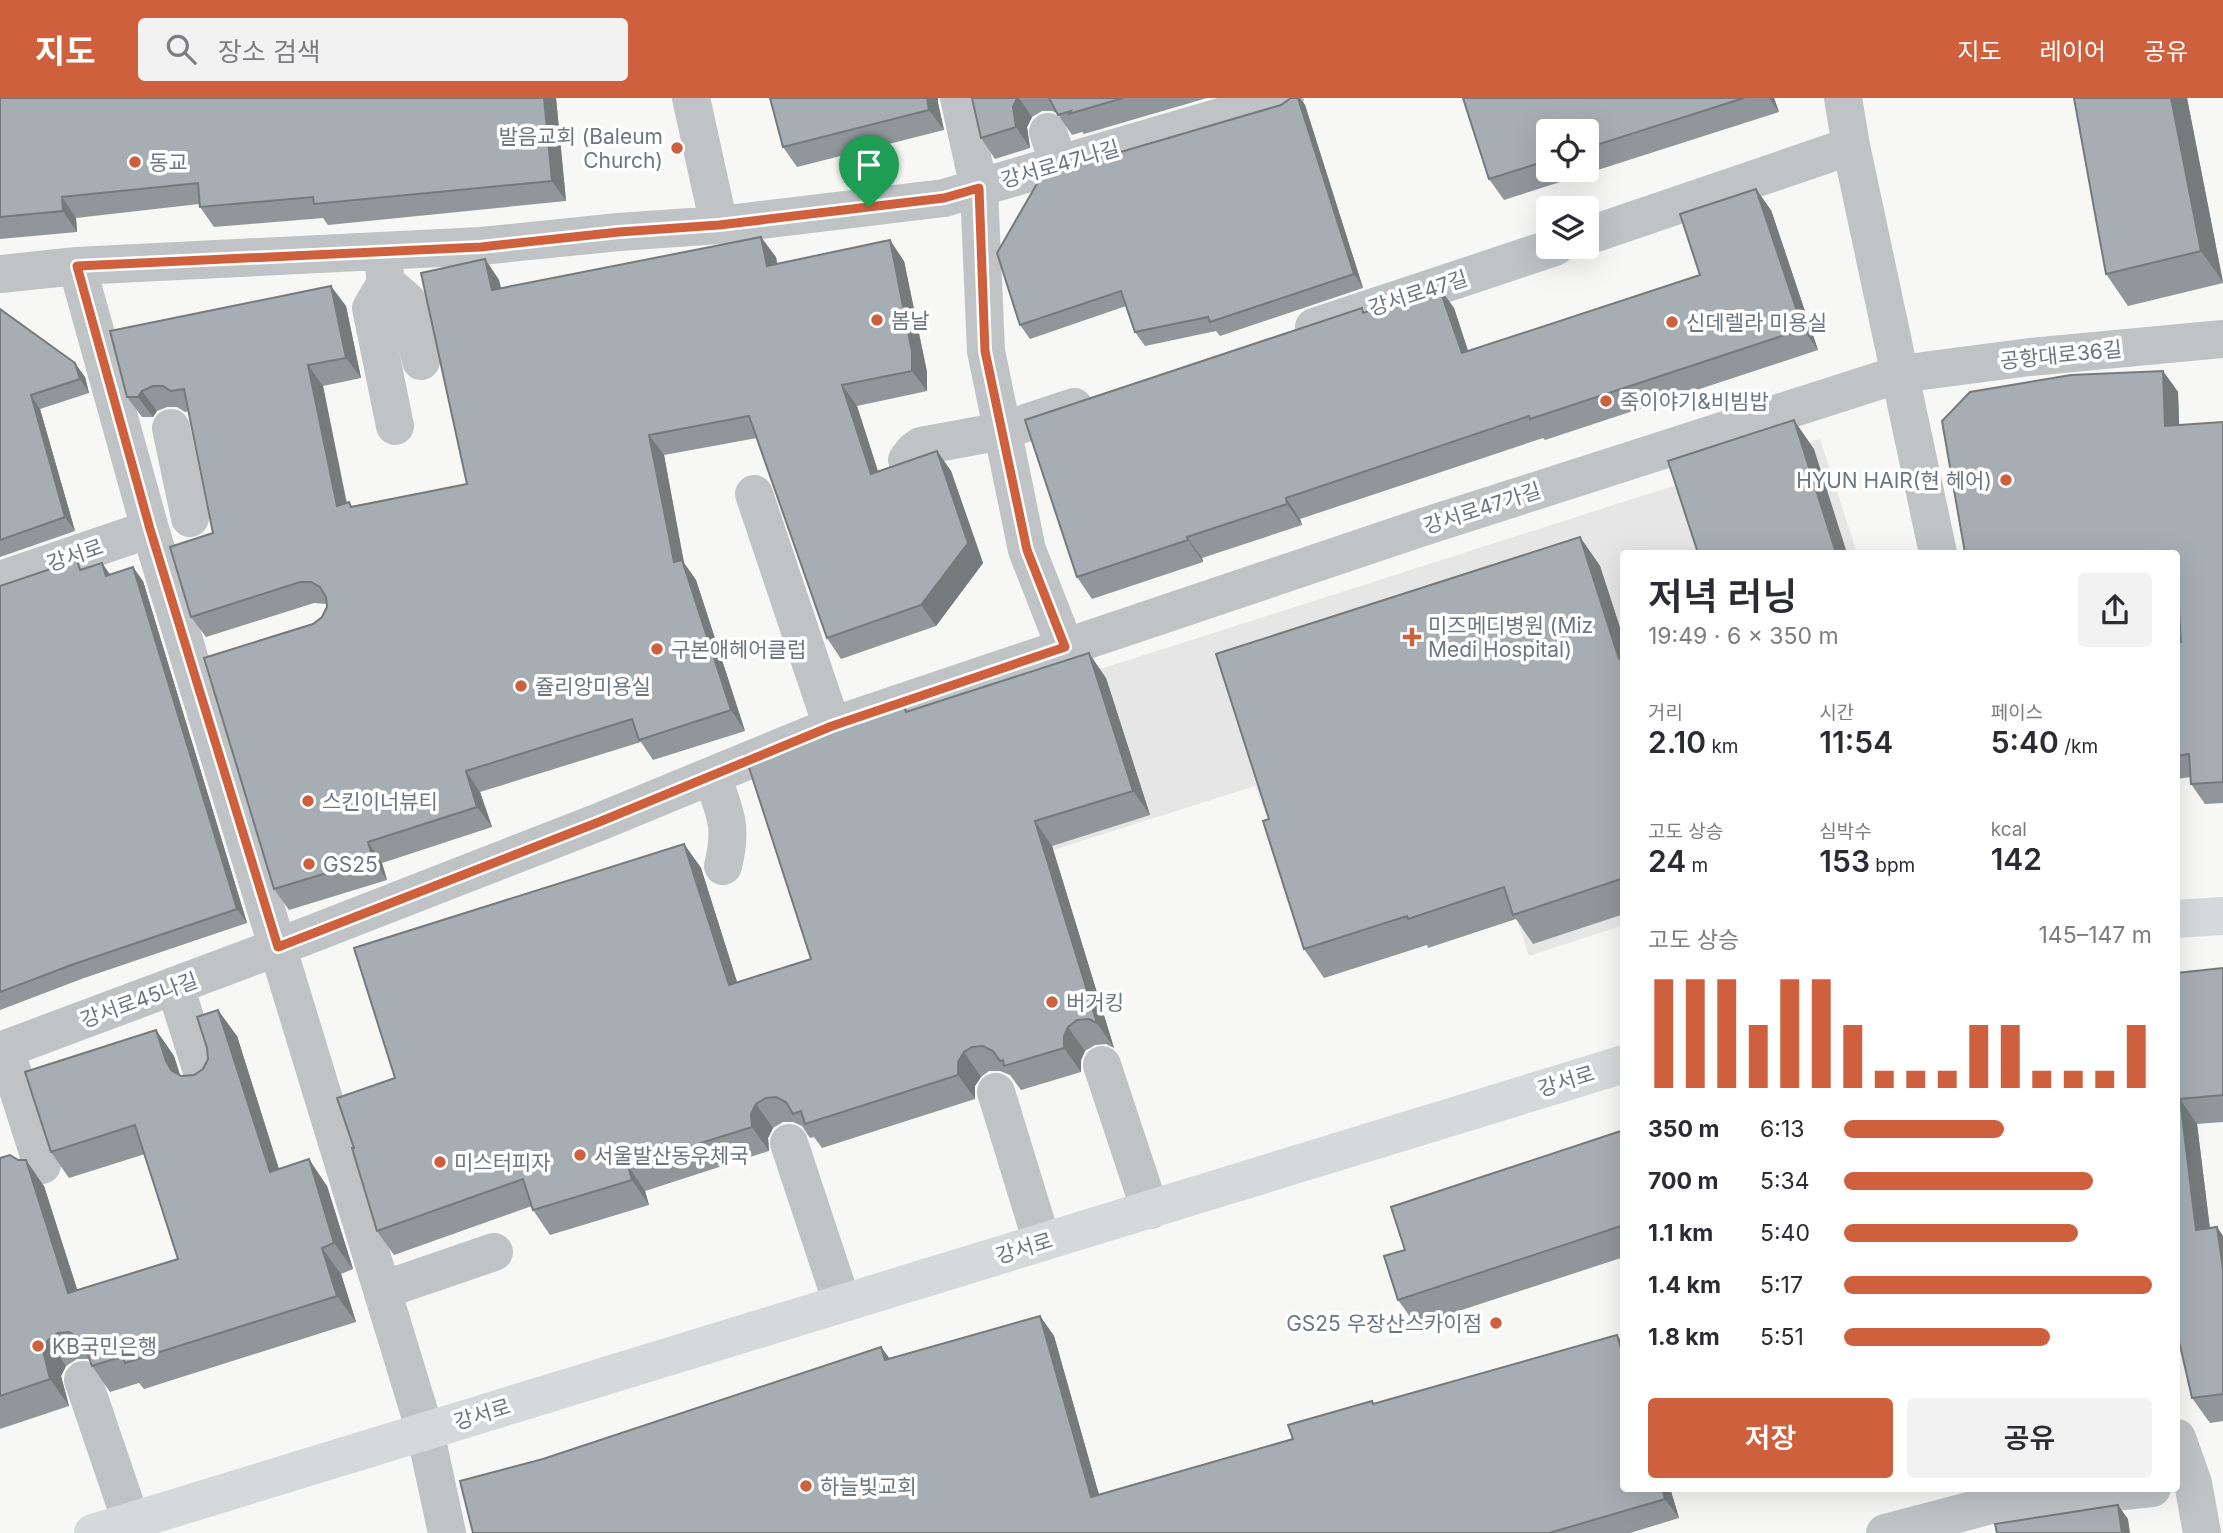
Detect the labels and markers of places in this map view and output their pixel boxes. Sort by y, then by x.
place label: 발음교회 (Baleum Church) [498,124,663,173]
pin [839,135,899,207]
marker: 발음교회 (Baleum Church) [669,140,685,156]
place label: 동교 [149,150,188,175]
marker: 동교 [127,154,143,170]
place label: 봄날 [891,308,930,333]
place label: 신데렐라 미용실 [1686,310,1827,335]
marker: 봄날 [869,312,885,328]
marker: 신데렐라 미용실 [1664,314,1680,330]
place label: 죽이야기&비빔밥 [1620,389,1769,414]
marker: 죽이야기&비빔밥 [1598,393,1614,409]
place label: HYUN HAIR(현 헤어) [1796,468,1992,493]
marker: HYUN HAIR(현 헤어) [1998,472,2014,488]
place label: 미즈메디병원 (Miz Medi Hospital) [1428,613,1593,662]
marker: 미즈메디병원 (Miz Medi Hospital) [1402,627,1422,647]
place label: 구본애헤어클럽 [671,637,806,662]
marker: 구본애헤어클럽 [649,641,665,657]
place label: 쥴리앙미용실 [535,674,651,699]
marker: 쥴리앙미용실 [513,678,529,694]
place label: 스킨이너뷰티 [322,789,438,814]
marker: 스킨이너뷰티 [300,793,316,809]
place label: GS25 [323,852,378,877]
marker: GS25 [301,856,317,872]
place label: 버거킹 [1066,990,1124,1015]
marker: 버거킹 [1044,994,1060,1010]
place label: 서울발산동우체국 [594,1143,749,1168]
marker: 서울발산동우체국 [572,1147,588,1163]
place label: 미스터피자 [454,1150,551,1175]
marker: 미스터피자 [432,1154,448,1170]
place label: GS25 우장산스카이점 [1286,1311,1482,1336]
marker: GS25 우장산스카이점 [1488,1315,1504,1331]
place label: KB국민은행 [52,1334,157,1359]
marker: KB국민은행 [30,1338,46,1354]
place label: 하늘빛교회 [820,1474,917,1499]
marker: 하늘빛교회 [798,1478,814,1494]

